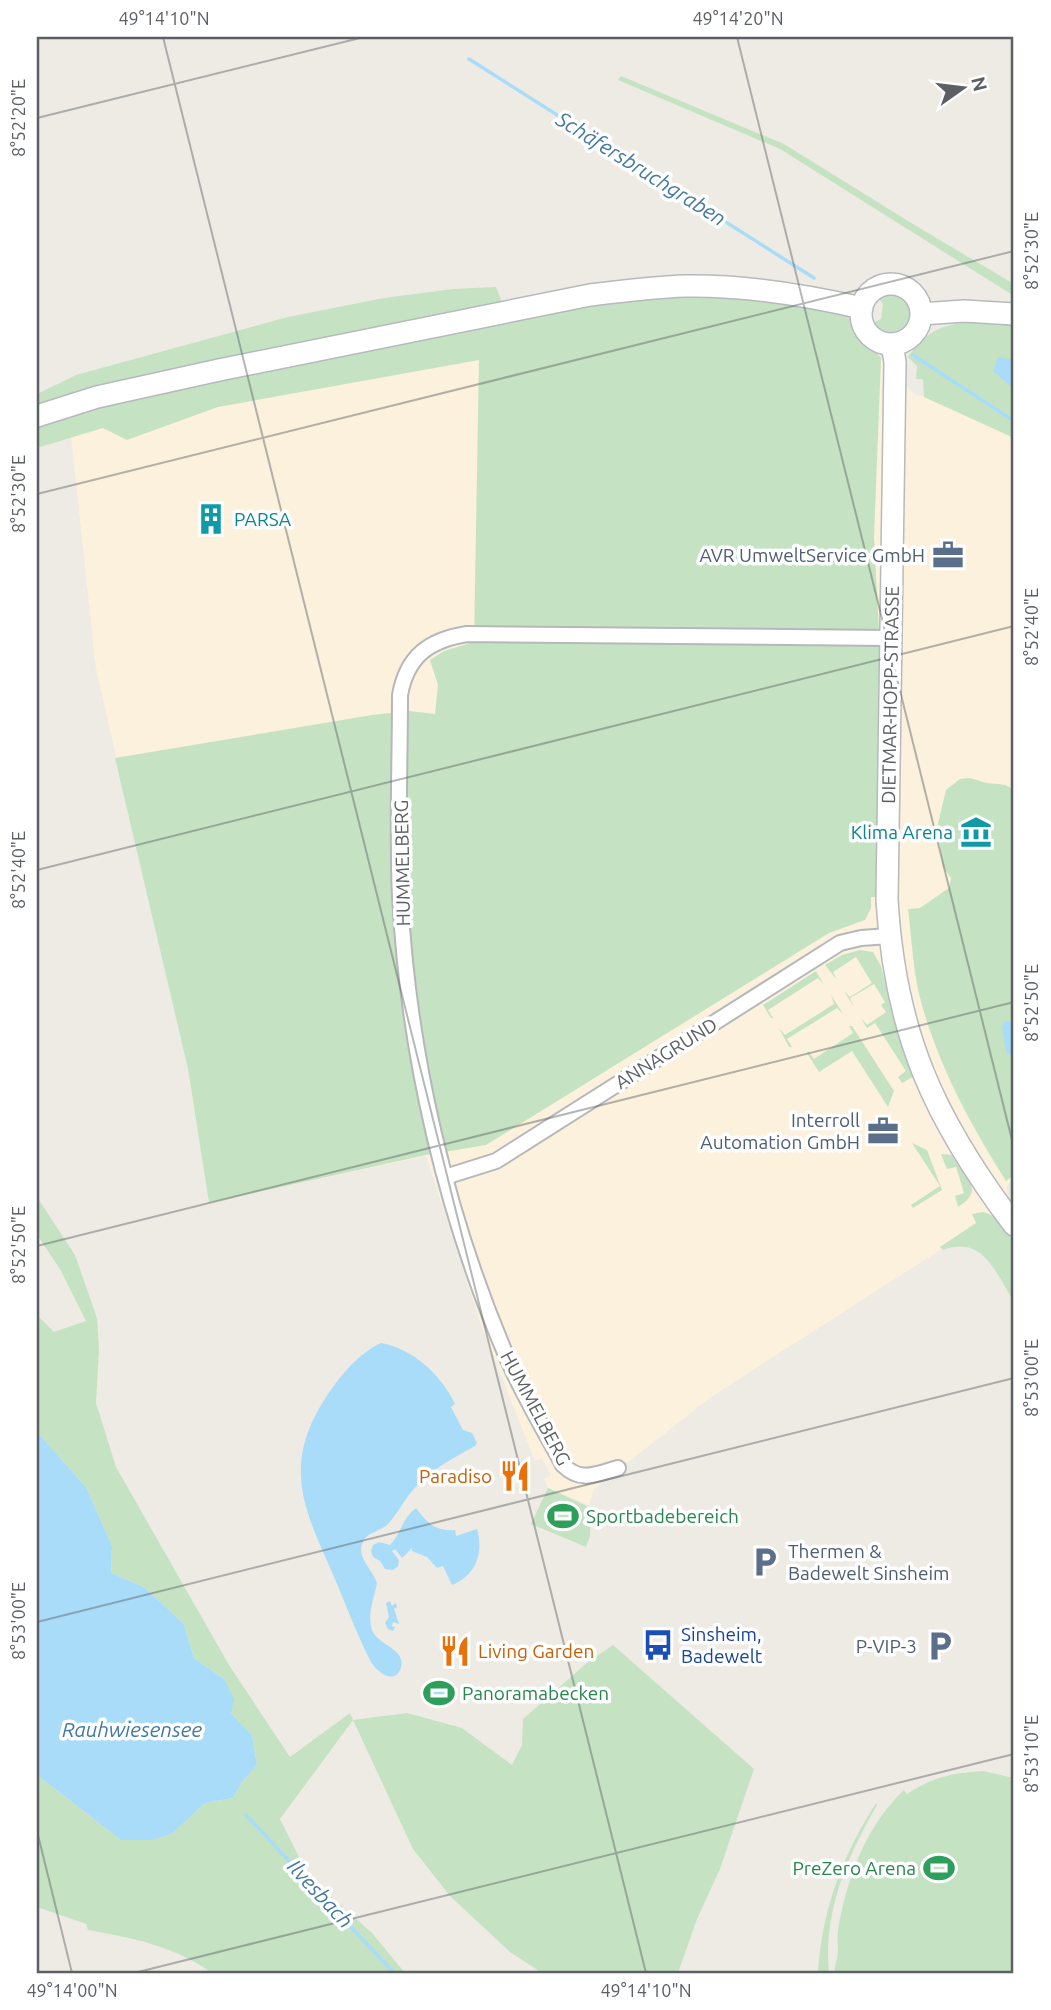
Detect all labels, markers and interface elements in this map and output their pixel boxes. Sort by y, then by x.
text: 49°14'10"N [118,8,210,28]
text: 49°14'20"N [692,8,784,28]
north arrow [928,52,998,122]
text: N [967,74,992,93]
text: 8°52'20"E [8,79,28,157]
water label: Schäfersbruchgraben [552,106,731,230]
text: 8°52'30"E [1021,212,1041,290]
text: 8°52'30"E [8,455,28,533]
building icon: PARSA [194,502,228,536]
place label: PARSA [234,508,292,530]
office icon: AVR UmweltService GmbH [931,538,965,572]
place label: AVR UmweltService GmbH [699,544,925,566]
street label: DIETMAR-HOPP-STRASSE [877,586,903,804]
text: 8°52'40"E [1021,588,1041,666]
street label: HUMMELBERG [390,800,414,926]
museum icon: Klima Arena [959,815,993,849]
place label: Klima Arena [851,821,953,843]
text: 8°52'40"E [8,831,28,909]
text: 8°52'50"E [1021,964,1041,1042]
street label: ANNAGRUND [611,1013,721,1093]
place label: Interroll Automation GmbH [700,1109,860,1153]
office icon: Interroll Automation GmbH [866,1114,900,1148]
text: 8°52'50"E [8,1206,28,1284]
text: 8°53'00"E [1021,1339,1041,1417]
street label: HUMMELBERG [497,1347,575,1469]
restaurant icon: Paradiso [498,1459,532,1493]
place label: Paradiso [419,1465,492,1487]
sports icon: Sportbadebereich [546,1499,580,1533]
place label: Sportbadebereich [586,1505,739,1527]
place label: Thermen & Badewelt Sinsheim [788,1540,949,1584]
parking icon: Thermen & Badewelt Sinsheim [748,1545,782,1579]
text: 8°53'00"E [8,1582,28,1660]
place label: Sinsheim, Badewelt [681,1623,763,1667]
bus stop icon: Sinsheim, Badewelt [641,1628,675,1662]
parking icon: P-VIP-3 [923,1629,957,1663]
restaurant icon: Living Garden [438,1634,472,1668]
place label: P-VIP-3 [856,1635,917,1657]
place label: Living Garden [478,1640,594,1662]
sports icon: Panoramabecken [422,1676,456,1710]
place label: Panoramabecken [462,1682,609,1704]
text: 8°53'10"E [1021,1715,1041,1793]
water label: Rauhwiesensee [62,1717,202,1741]
sports icon: PreZero Arena [922,1851,956,1885]
water label: Ilvesbach [283,1854,358,1932]
place label: PreZero Arena [792,1857,916,1879]
text: 49°14'00"N [26,1980,118,2000]
text: 49°14'10"N [600,1980,692,2000]

